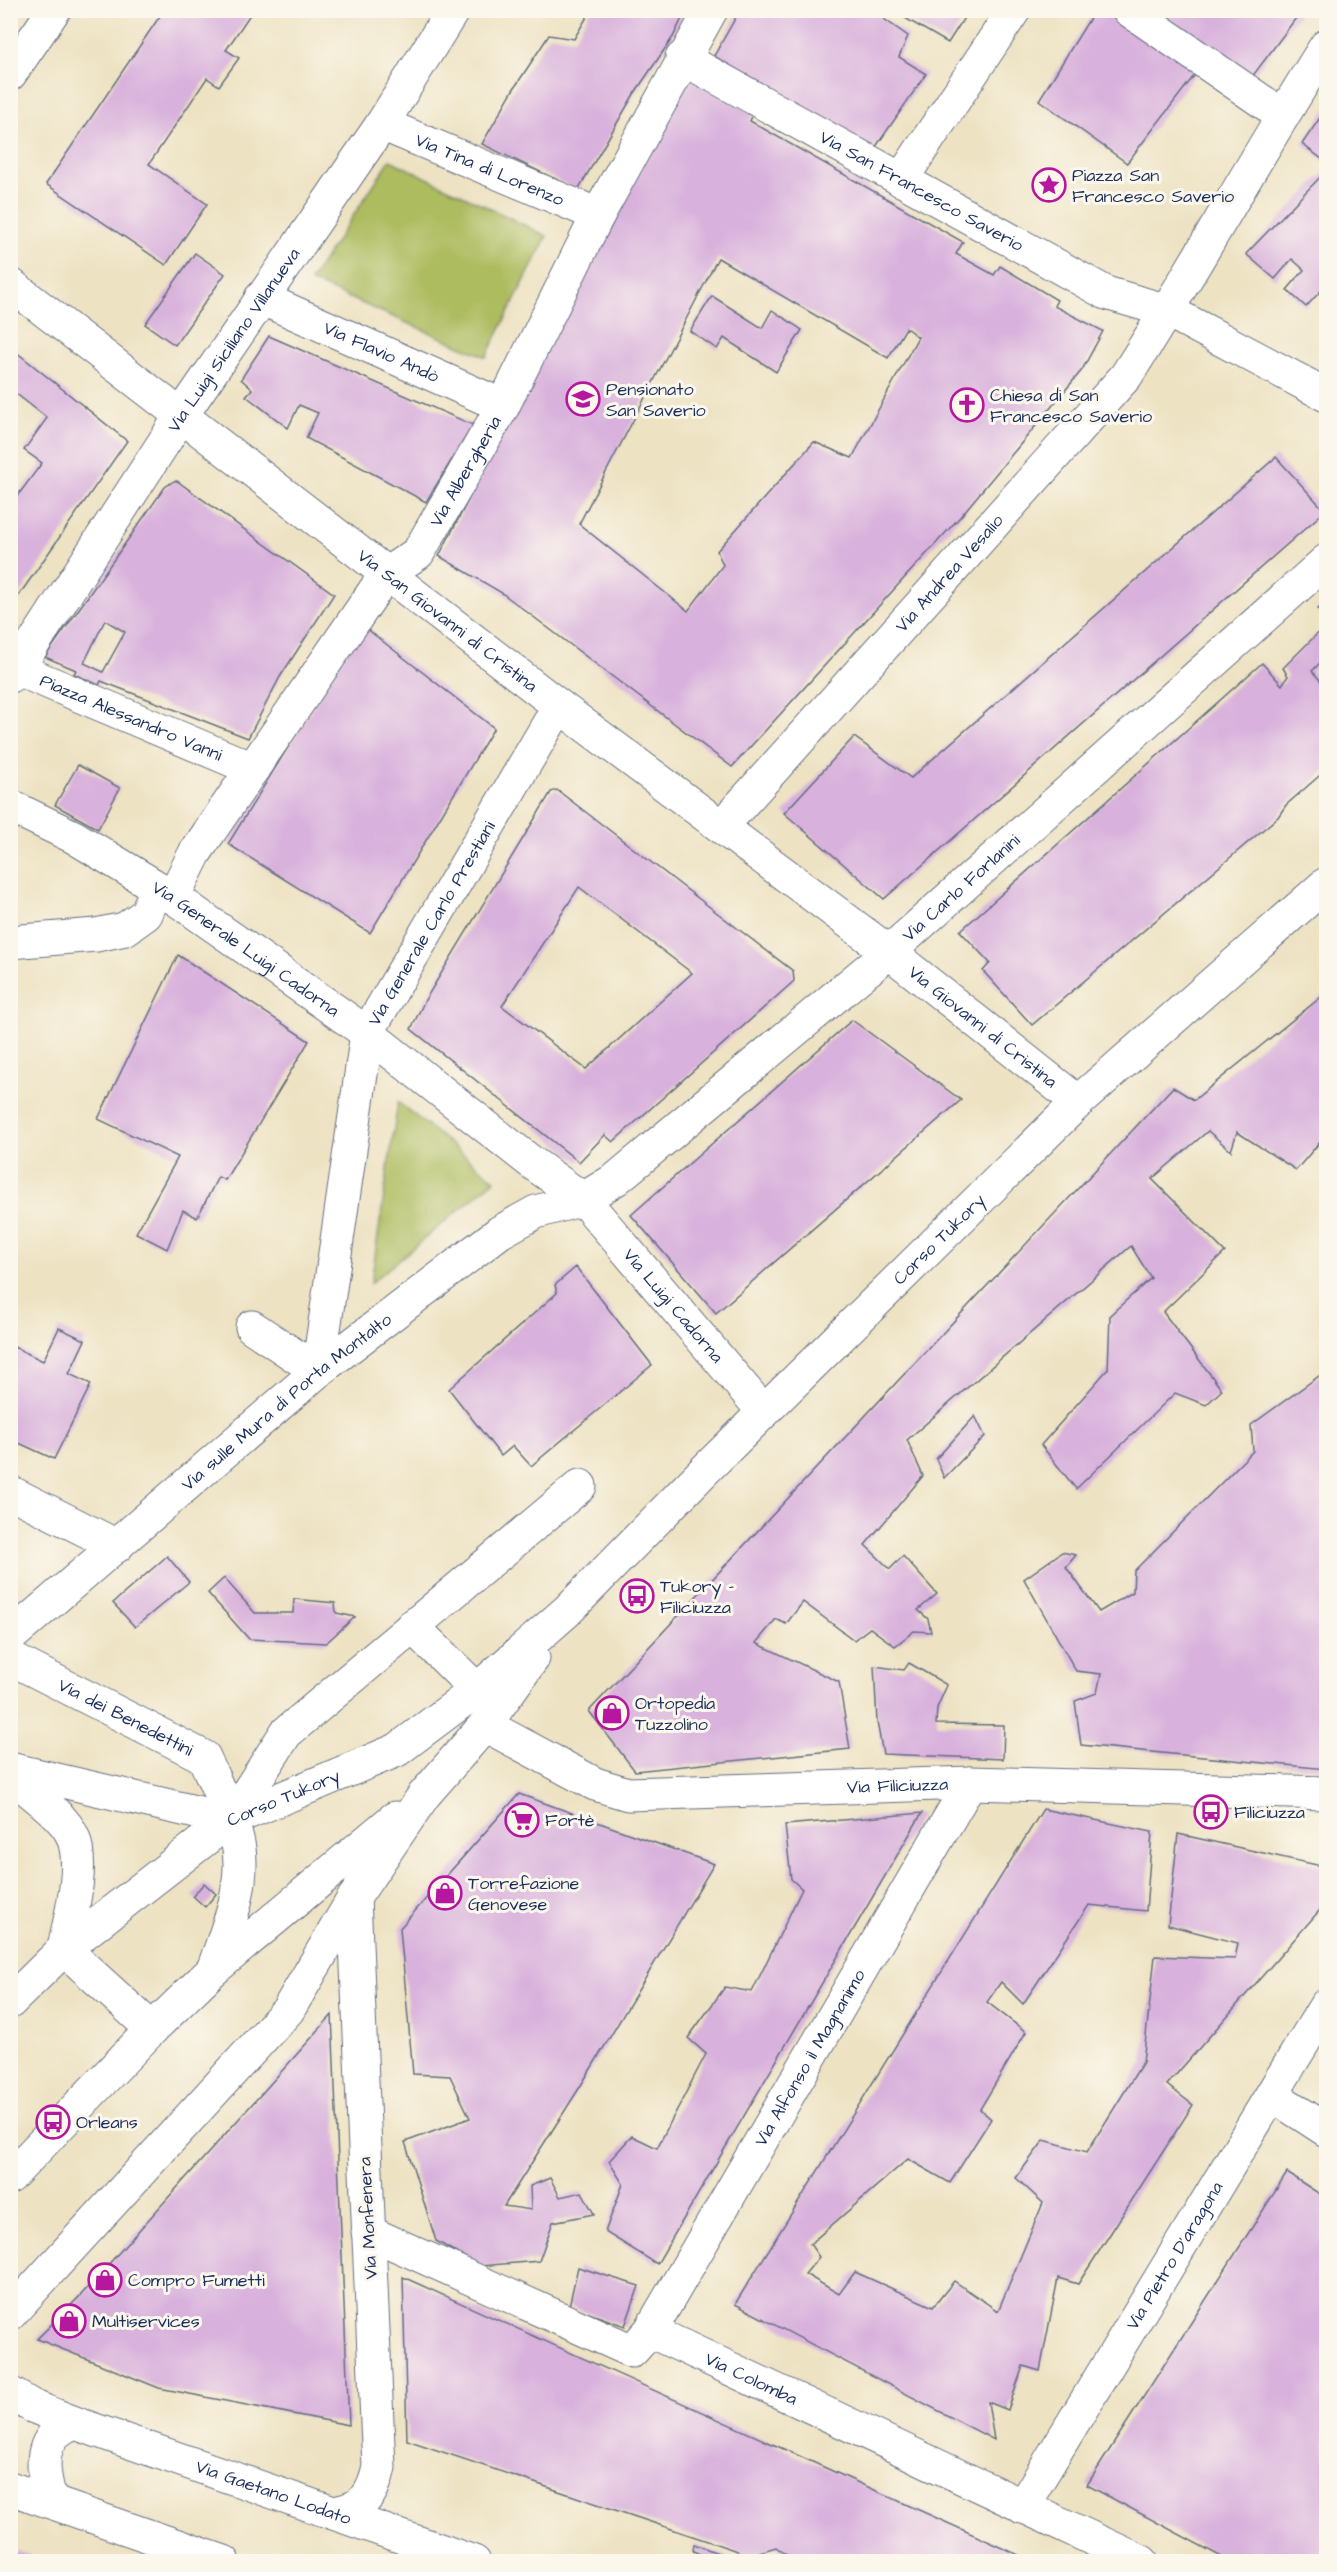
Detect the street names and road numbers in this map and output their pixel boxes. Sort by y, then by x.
street label: Via San Francesco Saverio [815,124,1028,257]
street label: Via Tina di Lorenzo [412,127,568,212]
street label: Via Luigi Siciliano Villanueva [161,243,306,437]
street label: Via Flavio Andò [320,315,443,389]
street label: Via Albergheria [423,411,507,531]
street label: Via Andrea Vesalio [889,508,1009,638]
street label: Via San Giovanni di Cristina [352,543,543,698]
street label: Piazza Alessandro Vanni [36,668,226,767]
street label: Via Generale Carlo Prestiani [361,816,501,1030]
street label: Via Carlo Forlanini [896,828,1025,947]
street label: Via Generale Luigi Cadorna [147,875,345,1022]
street label: Via Giovanni di Cristina [903,960,1063,1094]
street label: Corso Tukory [887,1188,991,1290]
street label: Via Luigi Cadorna [618,1243,729,1368]
street label: Via sulle Mura di Porta Montalto [176,1307,397,1496]
street label: Via dei Benedettini [54,1672,198,1762]
street label: Corso Tukory [223,1763,344,1833]
street label: Via Filiciuzza [846,1771,949,1799]
street label: Via Alfonso il Magnanimo [748,1965,871,2151]
street label: Via Monfenera [352,2156,384,2280]
street label: Via Pietro D'aragona [1120,2177,1229,2334]
street label: Via Colomba [701,2346,802,2411]
street label: Via Gaetano Lodato [192,2454,355,2531]

